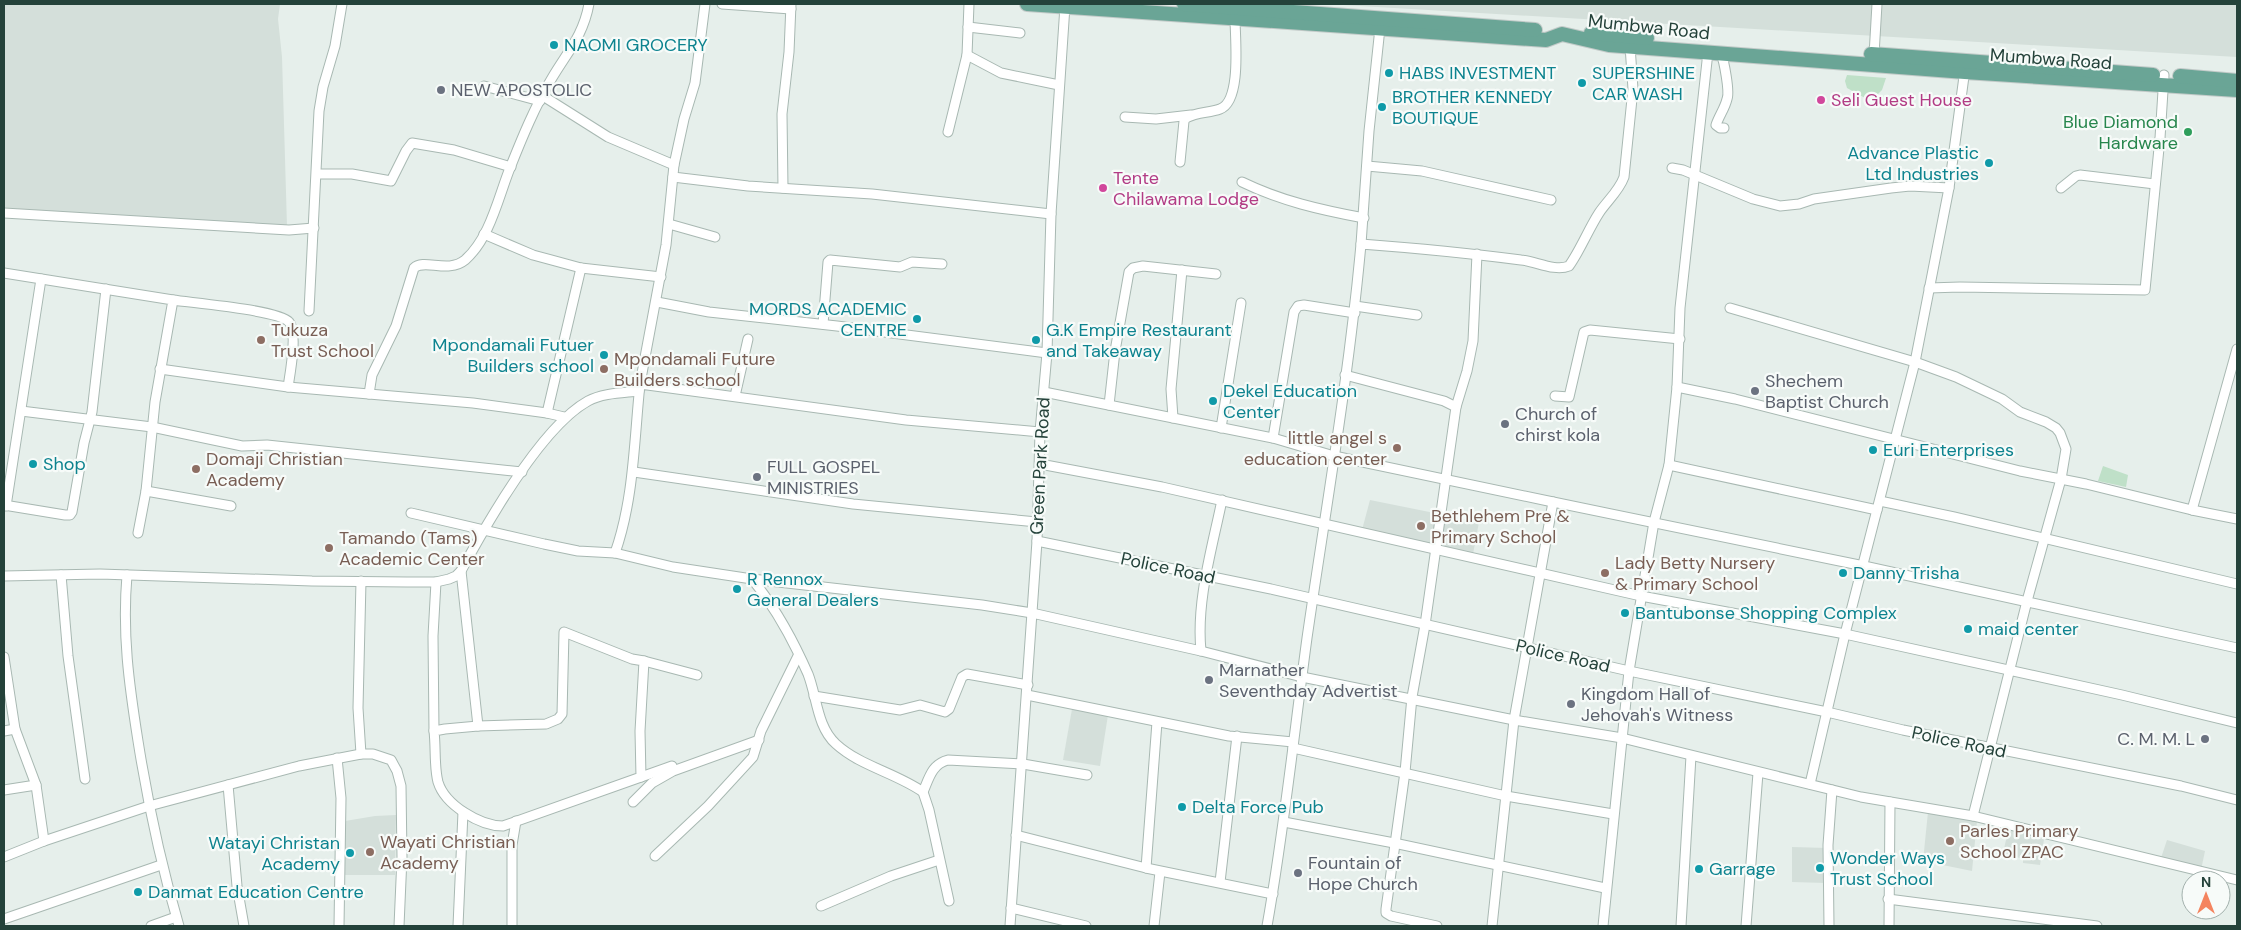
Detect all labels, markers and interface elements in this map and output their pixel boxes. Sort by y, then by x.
street label: Mumbwa Road [1587,9,1711,45]
place label: NAOMI GROCERY [564,33,708,57]
marker: NAOMI GROCERY [548,39,560,51]
street label: Mumbwa Road [1989,43,2113,75]
place label: HABS INVESTMENT [1399,61,1556,85]
place label: SUPERSHINE CAR WASH [1592,61,1695,106]
marker: HABS INVESTMENT [1383,67,1395,79]
marker: SUPERSHINE CAR WASH [1576,77,1588,89]
place label: NEW APOSTOLIC [451,78,592,102]
marker: NEW APOSTOLIC [435,84,447,96]
place label: BROTHER KENNEDY BOUTIQUE [1392,85,1553,130]
place label: Seli Guest House [1831,88,1972,112]
marker: Seli Guest House [1815,94,1827,106]
marker: BROTHER KENNEDY BOUTIQUE [1376,101,1388,113]
place label: Blue Diamond Hardware [2063,110,2178,155]
marker: Blue Diamond Hardware [2182,126,2194,138]
place label: Advance Plastic Ltd Industries [1847,141,1979,186]
marker: Advance Plastic Ltd Industries [1983,157,1995,169]
place label: Tente Chilawama Lodge [1113,166,1259,211]
marker: Tente Chilawama Lodge [1097,182,1109,194]
place label: MORDS ACADEMIC CENTRE [749,297,907,342]
marker: MORDS ACADEMIC CENTRE [911,313,923,325]
place label: Tukuza Trust School [271,318,374,363]
place label: G.K Empire Restaurant and Takeaway [1046,318,1232,363]
place label: Mpondamali Futuer Builders school [432,333,594,378]
marker: Tukuza Trust School [255,334,267,346]
marker: G.K Empire Restaurant and Takeaway [1030,334,1042,346]
place label: Mpondamali Future Builders school [614,347,775,392]
marker: Mpondamali Futuer Builders school [598,349,610,361]
marker: Mpondamali Future Builders school [598,363,610,375]
place label: Shechem Baptist Church [1765,369,1889,414]
place label: Dekel Education Center [1223,379,1357,424]
marker: Shechem Baptist Church [1749,385,1761,397]
marker: Dekel Education Center [1207,395,1219,407]
street label: Green Park Road [1024,397,1056,535]
place label: Church of chirst kola [1515,402,1600,447]
marker: Church of chirst kola [1499,418,1511,430]
place label: little angel s education center [1244,426,1387,471]
place label: Euri Enterprises [1883,438,2014,462]
marker: little angel s education center [1391,442,1403,454]
marker: Euri Enterprises [1867,444,1879,456]
place label: Domaji Christian Academy [206,447,343,492]
place label: Shop [43,452,86,476]
place label: FULL GOSPEL MINISTRIES [767,455,880,500]
marker: Shop [27,458,39,470]
marker: Domaji Christian Academy [190,463,202,475]
marker: FULL GOSPEL MINISTRIES [751,471,763,483]
place label: Bethlehem Pre & Primary School [1431,504,1570,549]
marker: Bethlehem Pre & Primary School [1415,520,1427,532]
place label: Tamando (Tams) Academic Center [339,526,485,571]
marker: Tamando (Tams) Academic Center [323,542,335,554]
street label: Police Road [1118,546,1218,590]
place label: Lady Betty Nursery & Primary School [1615,551,1775,596]
place label: Danny Trisha [1853,561,1960,585]
place label: R Rennox General Dealers [747,567,879,612]
marker: Lady Betty Nursery & Primary School [1599,567,1611,579]
marker: Danny Trisha [1837,567,1849,579]
marker: R Rennox General Dealers [731,583,743,595]
place label: Bantubonse Shopping Complex [1635,601,1897,625]
marker: Bantubonse Shopping Complex [1619,607,1631,619]
place label: maid center [1978,617,2079,641]
marker: maid center [1962,623,1974,635]
street label: Police Road [1513,633,1613,679]
place label: Marnather Seventhday Advertist [1219,658,1398,703]
marker: Marnather Seventhday Advertist [1203,674,1215,686]
place label: Kingdom Hall of Jehovah's Witness [1581,682,1733,727]
marker: Kingdom Hall of Jehovah's Witness [1565,698,1577,710]
street label: Police Road [1909,720,2009,764]
place label: C. M. M. L [2117,727,2195,751]
marker: C. M. M. L [2199,733,2211,745]
place label: Delta Force Pub [1192,795,1324,819]
marker: Delta Force Pub [1176,801,1188,813]
place label: Parles Primary School ZPAC [1960,819,2078,864]
place label: Wayati Christian Academy [380,830,516,875]
place label: Watayi Christan Academy [208,831,340,876]
marker: Parles Primary School ZPAC [1944,835,1956,847]
marker: Wayati Christian Academy [364,846,376,858]
place label: Wonder Ways Trust School [1830,846,1945,891]
marker: Watayi Christan Academy [344,847,356,859]
place label: Fountain of Hope Church [1308,851,1418,896]
place label: Garrage [1709,857,1775,881]
marker: Wonder Ways Trust School [1814,862,1826,874]
marker: Garrage [1693,863,1705,875]
marker: Fountain of Hope Church [1292,867,1304,879]
north arrow [2181,870,2231,920]
text: N [2201,873,2211,891]
place label: Danmat Education Centre [148,880,364,904]
marker: Danmat Education Centre [132,886,144,898]

